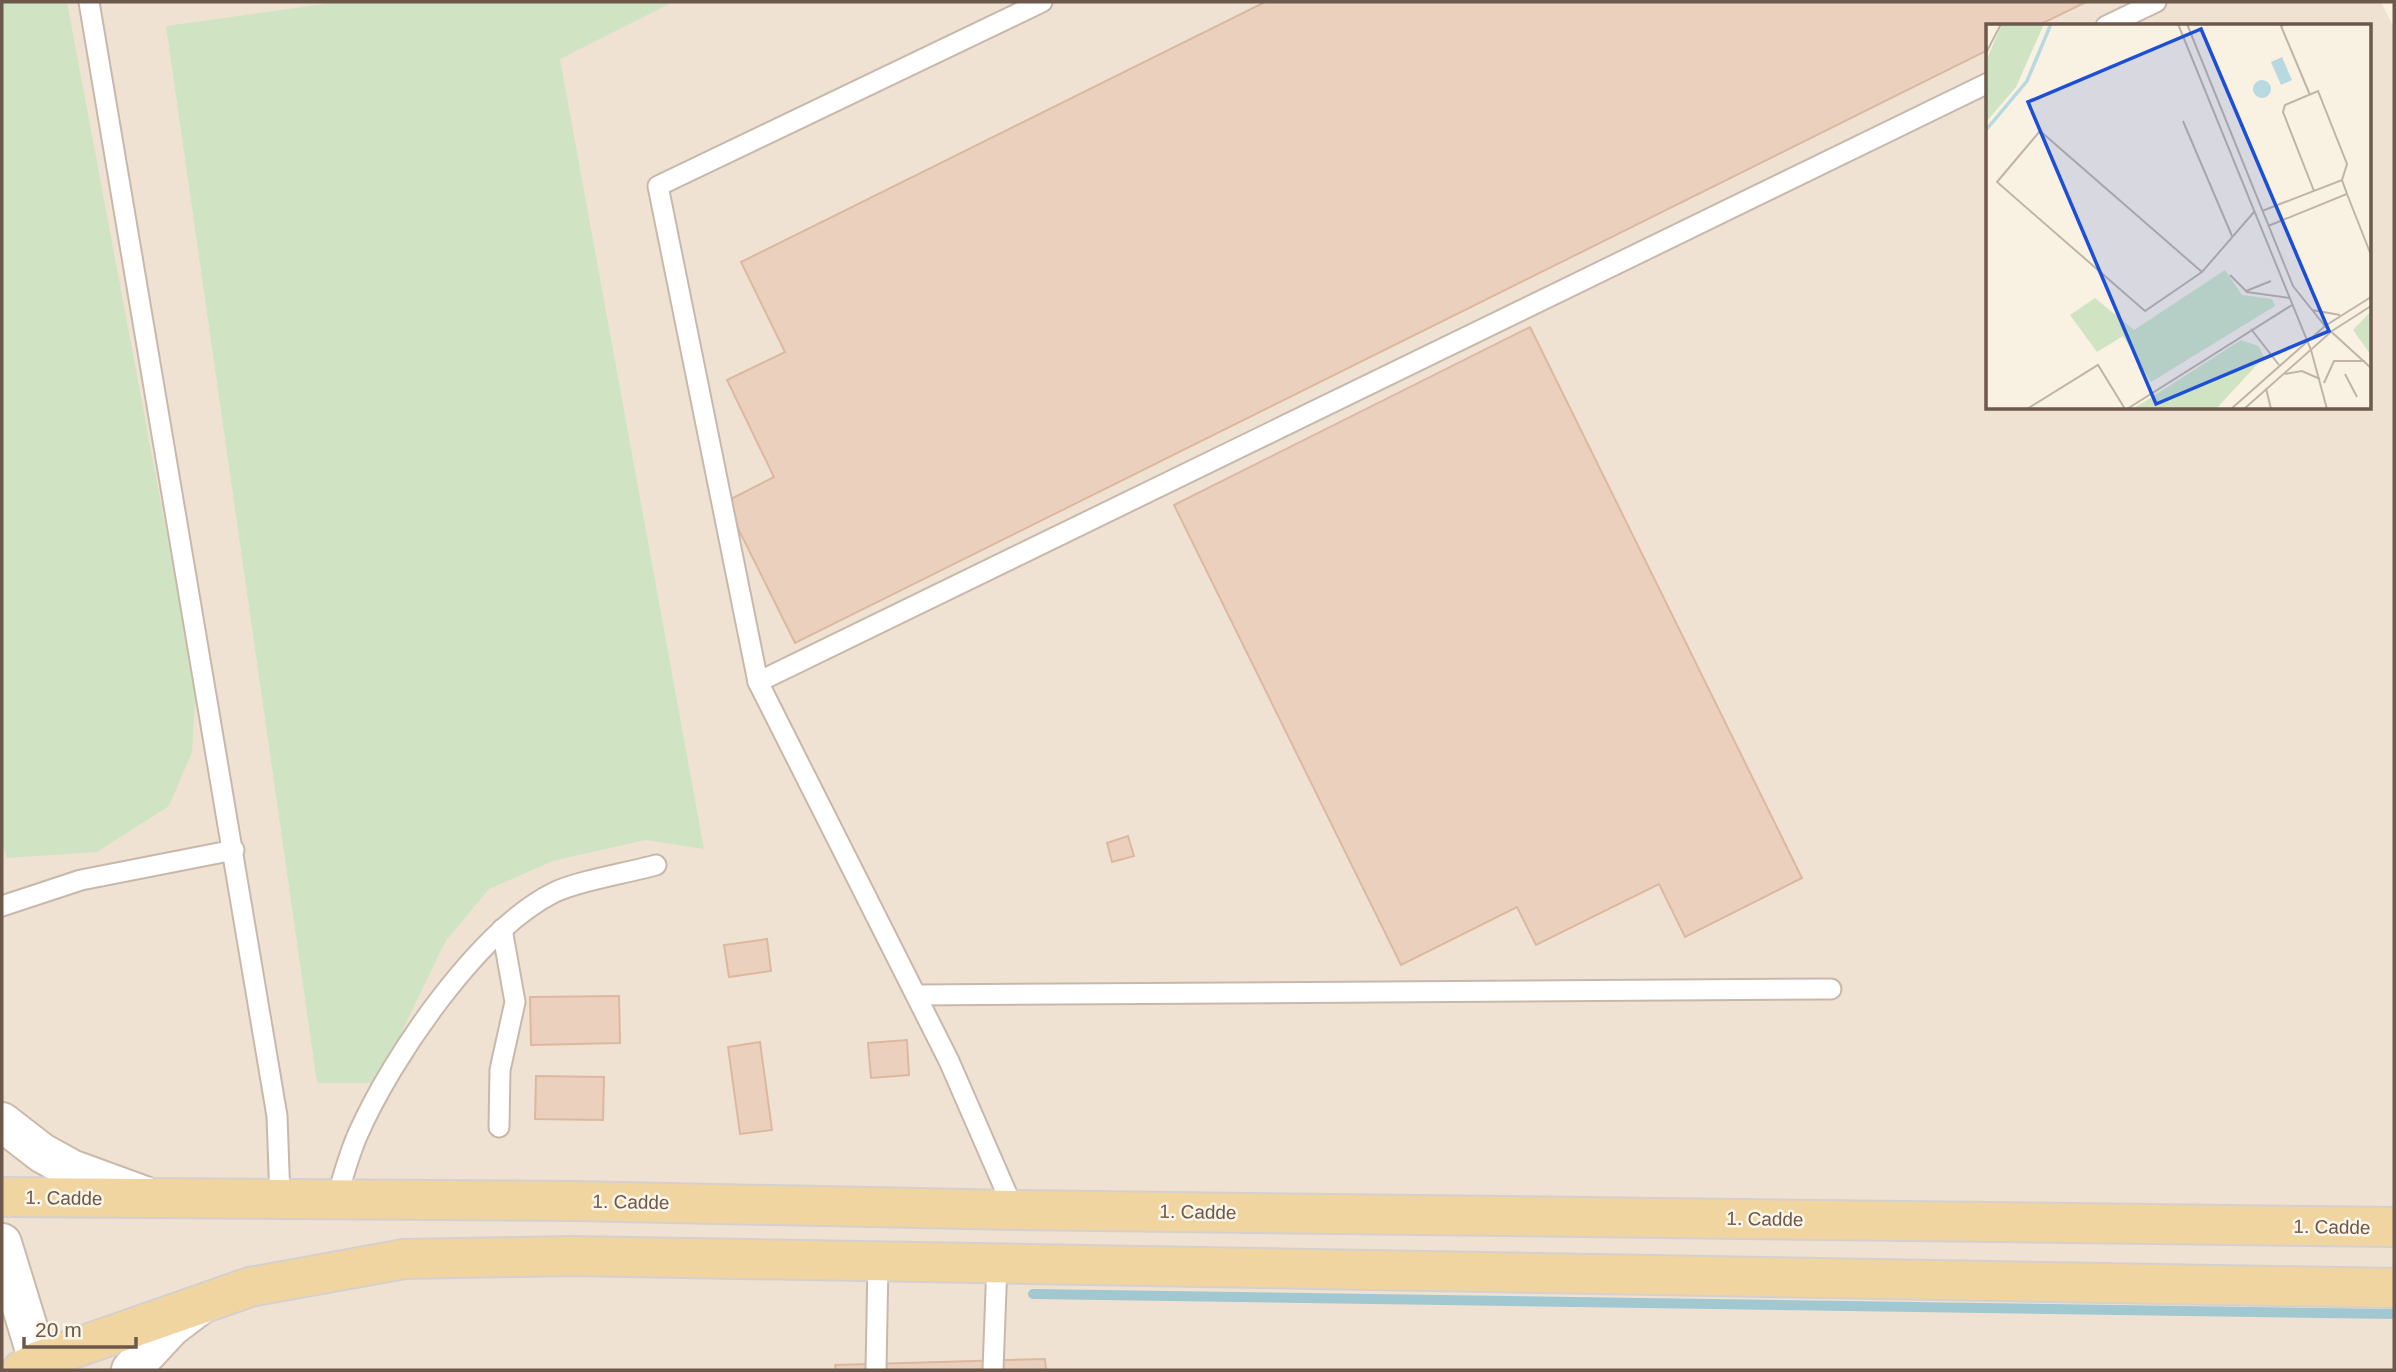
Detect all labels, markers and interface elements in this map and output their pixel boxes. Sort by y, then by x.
inset map [1986,24,2372,410]
street label: 1. Cadde [25,1187,103,1209]
street label: 1. Cadde [592,1191,670,1213]
street label: 1. Cadde [1159,1201,1237,1223]
street label: 1. Cadde [1726,1208,1804,1230]
street label: 1. Cadde [2293,1216,2371,1238]
scale bar [24,1306,136,1350]
text: 20 m [35,1318,82,1341]

